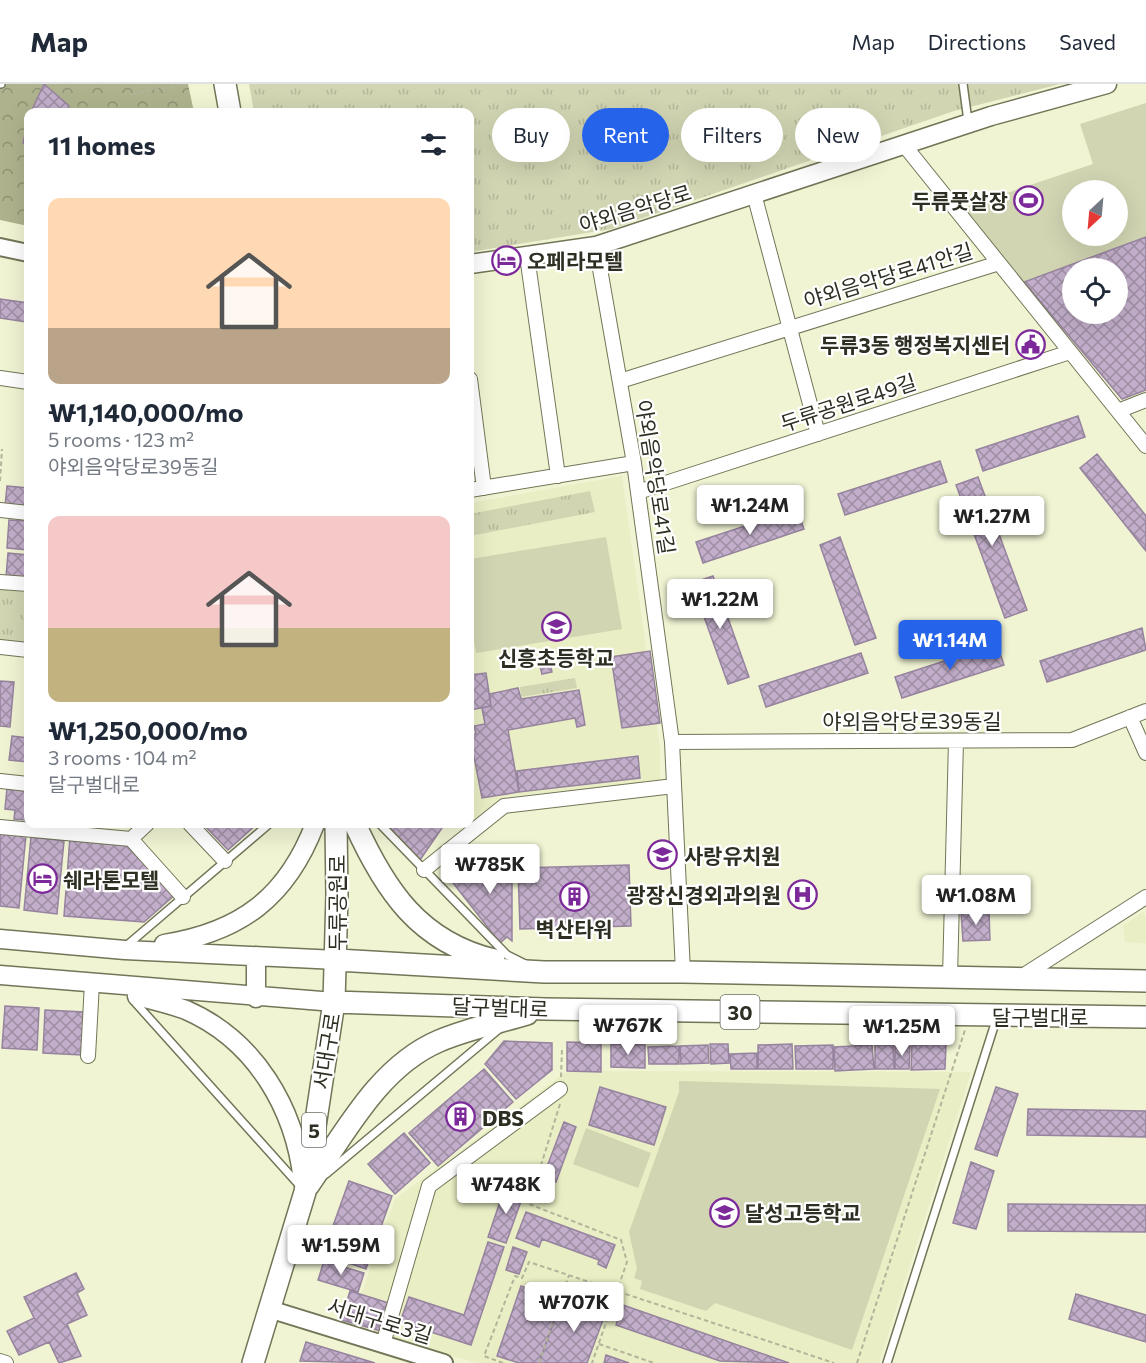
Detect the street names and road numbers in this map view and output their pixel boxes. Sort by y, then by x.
street label: 야외음악당로 [576,179,694,237]
street label: 야외음악당로41안길 [800,237,976,313]
street label: 두류공원로49길 [777,368,919,436]
street label: 야외음악당로41길 [631,398,681,556]
street label: 야외음악당로39동길 [822,708,1002,733]
street label: 두류공원로 [324,855,349,951]
street label: 달구벌대로 [451,993,549,1021]
road number: 30 [720,995,760,1029]
street label: 달구벌대로 [992,1004,1088,1029]
street label: 서대구로 [308,1011,344,1091]
road number: 5 [302,1113,326,1147]
street label: 서대구로3길 [324,1292,436,1348]

